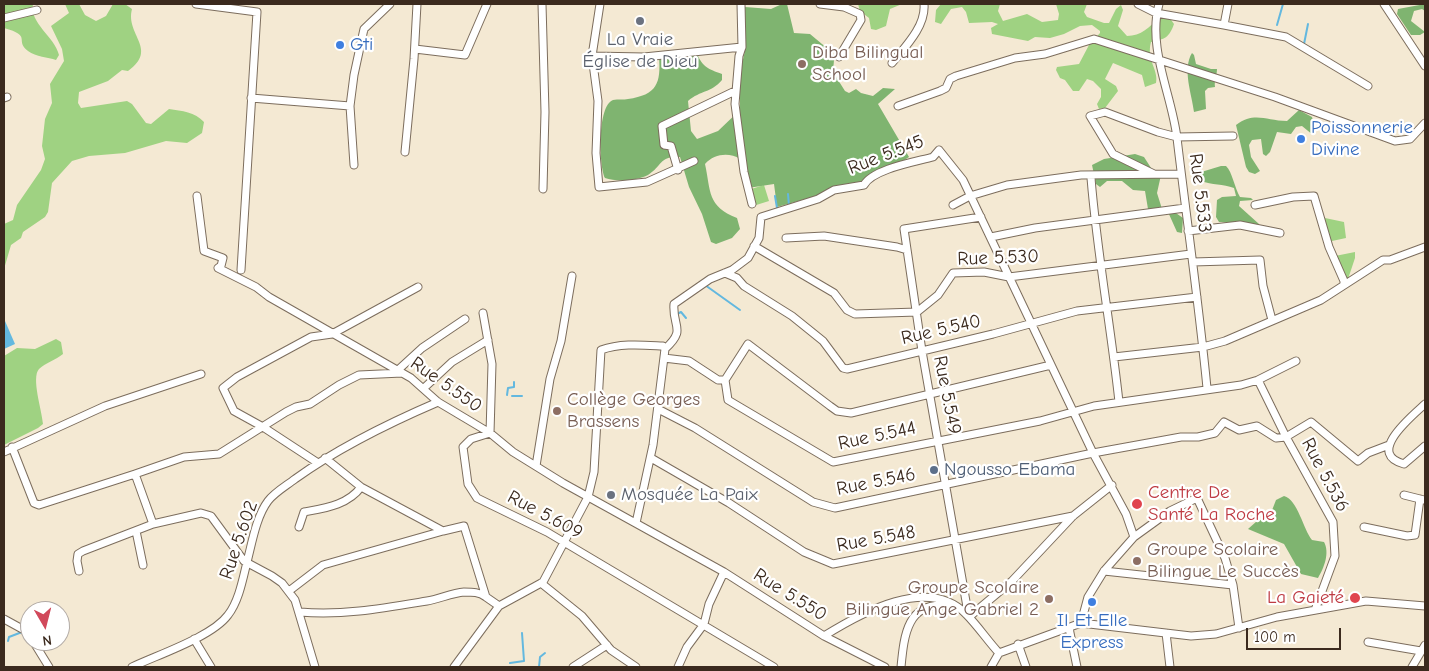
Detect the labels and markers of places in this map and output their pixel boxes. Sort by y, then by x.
marker: La Vraie Église de Dieu [634,15,646,27]
place label: La Vraie Église de Dieu [582,29,698,73]
place label: Gti [350,34,373,56]
marker: Gti [334,39,346,51]
place label: Diba Bilingual School [812,42,923,86]
marker: Diba Bilingual School [796,58,808,70]
place label: Poissonnerie Divine [1311,117,1413,161]
marker: Poissonnerie Divine [1295,133,1307,145]
place label: Collège Georges Brassens [567,389,700,433]
marker: Collège Georges Brassens [551,405,563,417]
place label: Ngousso Ebama [944,459,1075,481]
marker: Ngousso Ebama [928,464,940,476]
place label: Centre De Santé La Roche [1148,482,1275,526]
place label: Mosquée La Paix [621,484,758,506]
marker: Mosquée La Paix [605,489,617,501]
marker: Centre De Santé La Roche [1130,497,1144,511]
place label: Groupe Scolaire Bilingue Le Succès [1147,539,1299,583]
marker: Groupe Scolaire Bilingue Le Succès [1131,555,1143,567]
place label: Groupe Scolaire Bilingue Ange Gabriel 2 [845,577,1039,621]
place label: La Gaieté [1267,587,1344,609]
marker: La Gaieté [1348,591,1362,605]
marker: Groupe Scolaire Bilingue Ange Gabriel 2 [1043,593,1055,605]
marker: Il Et Elle Express [1086,596,1098,608]
place label: Il Et Elle Express [1057,610,1127,654]

